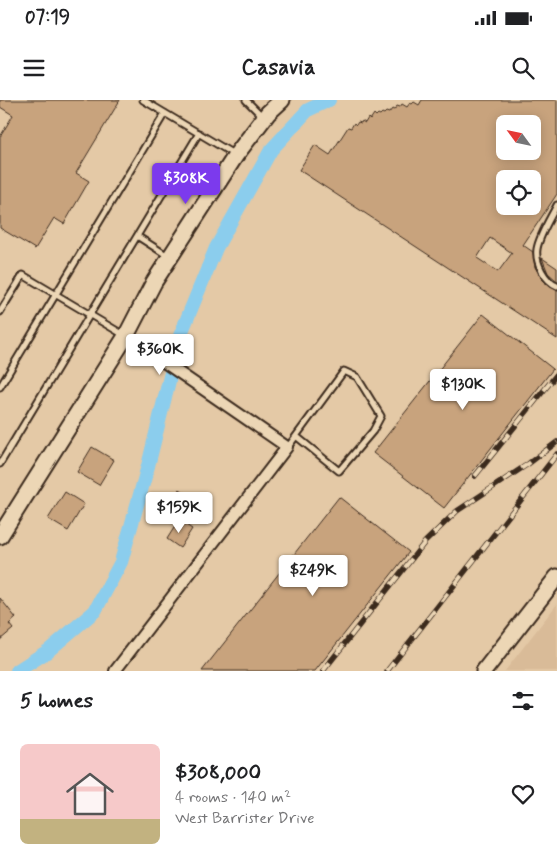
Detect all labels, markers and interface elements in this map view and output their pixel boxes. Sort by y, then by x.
text: 07:19 [25,5,70,30]
icon: menu [20,54,48,82]
text: Casavia [241,54,316,82]
icon: search [509,54,537,82]
north arrow [496,115,541,160]
map controls [496,115,541,215]
pin: $308K [151,162,221,205]
text: $308K [163,168,209,189]
button: locate [496,170,541,215]
pin: $360K [125,334,195,376]
text: $360K [137,339,183,360]
pin: $130K [428,368,498,411]
text: $130K [441,374,485,395]
pin: $159K [144,492,214,534]
text: $159K [157,497,201,518]
pin: $249K [278,554,348,597]
text: $249K [290,560,336,581]
text: 5 homes [20,687,93,715]
icon: filters [509,687,537,715]
text: $308,000 [175,759,261,787]
icon: home [60,764,120,824]
icon: heart [509,780,537,808]
text: 4 rooms · 140 m² [175,787,291,808]
text: West Barrister Drive [175,808,314,829]

